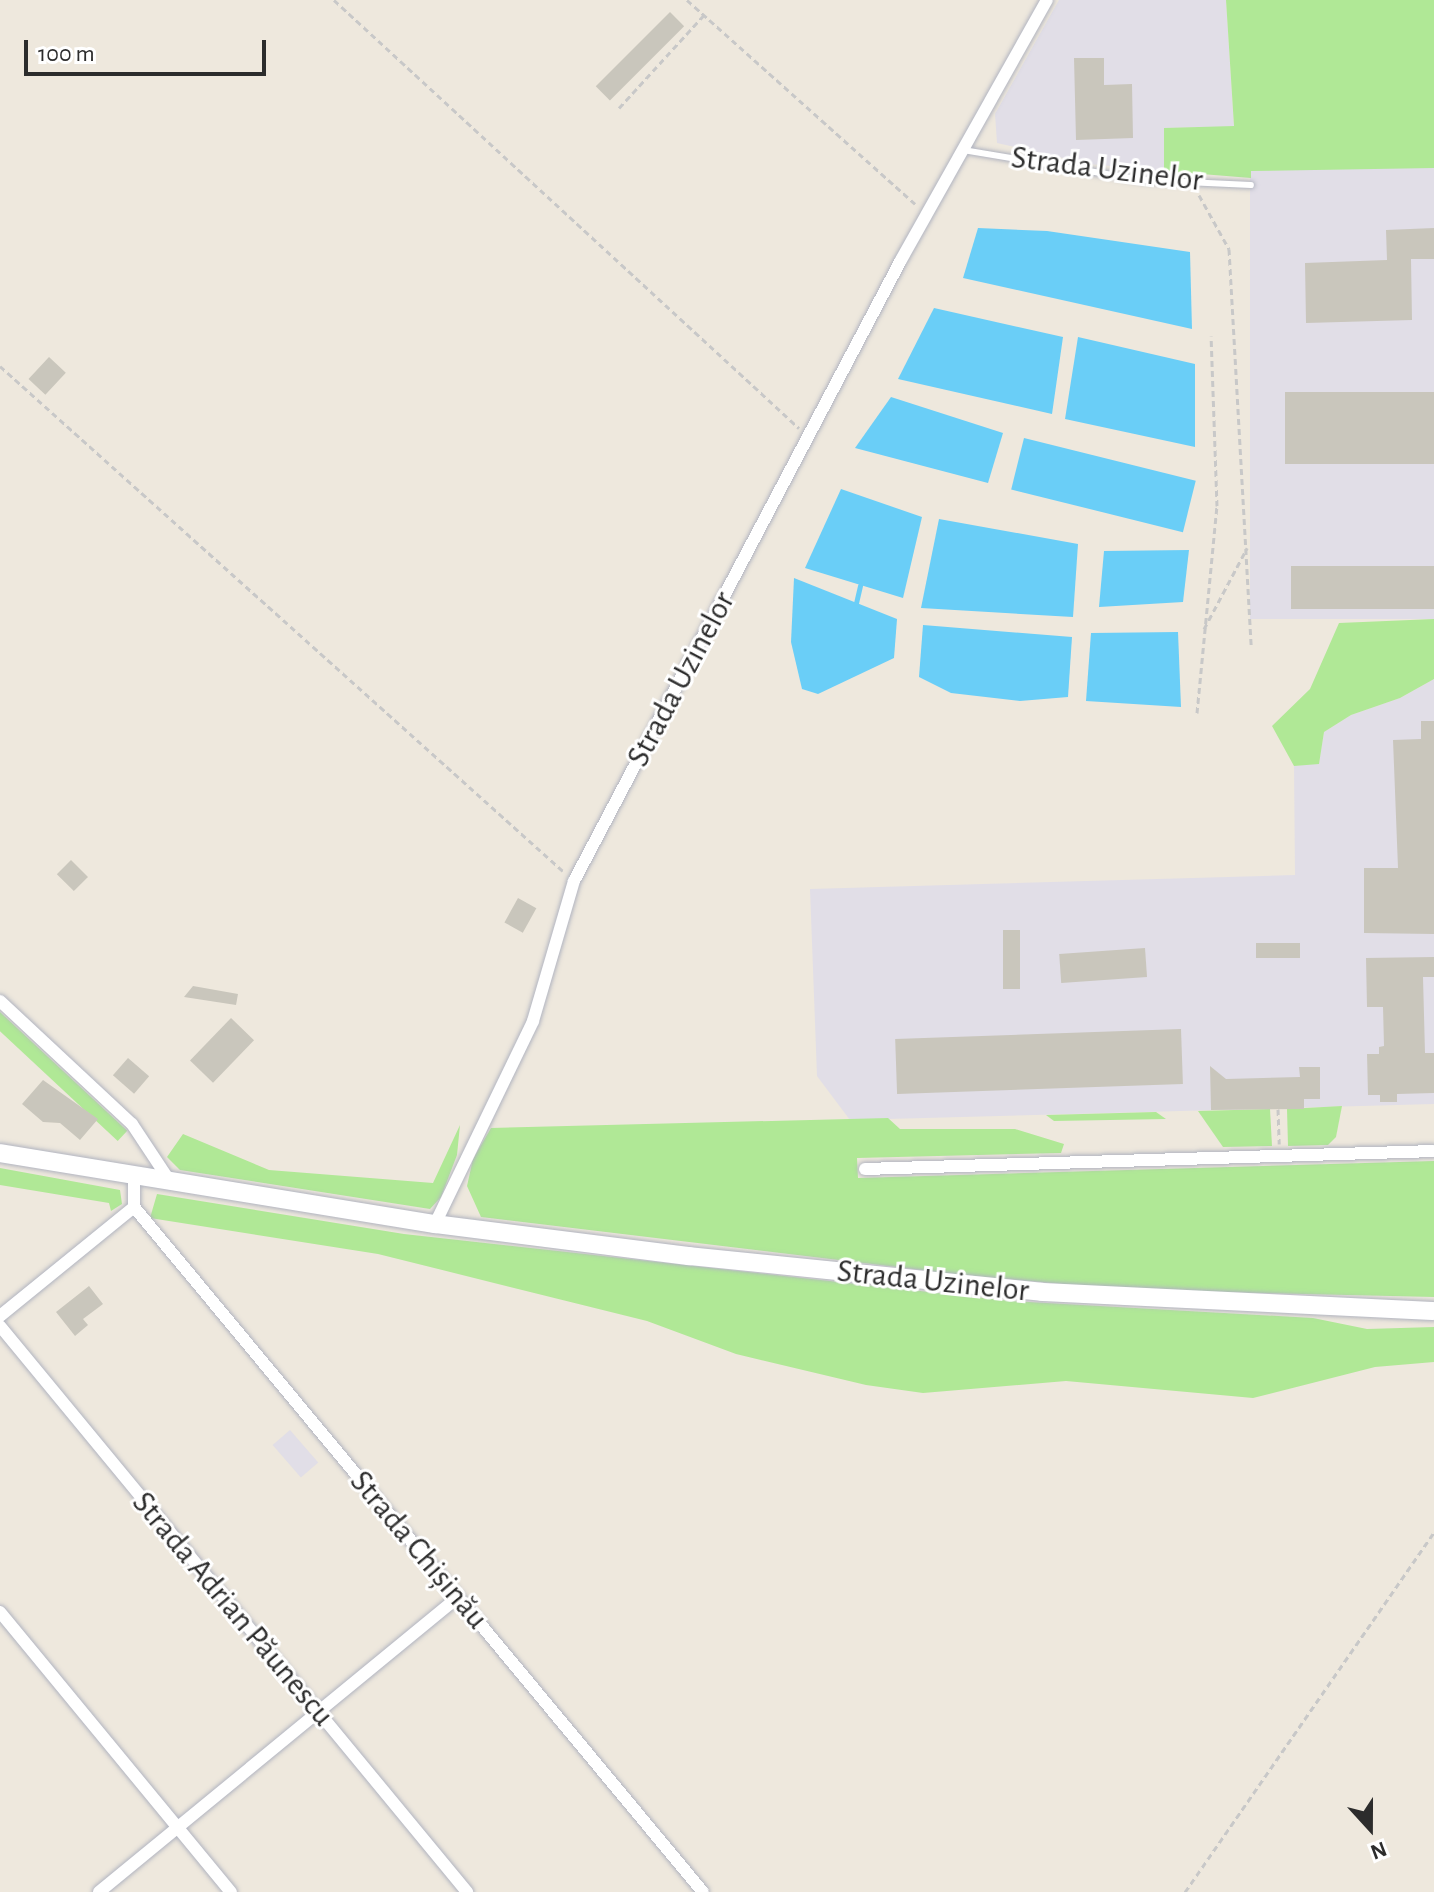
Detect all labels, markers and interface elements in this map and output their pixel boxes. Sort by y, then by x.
scale bar [28,24,270,74]
text: 100 m [38,42,95,66]
street label: Strada Uzinelor [1009,138,1205,200]
street label: Strada Uzinelor [619,585,743,773]
street label: Strada Uzinelor [835,1252,1031,1310]
street label: Strada Chișinău [342,1463,496,1637]
street label: Strada Adrian Păunescu [124,1484,342,1734]
north arrow [1330,1788,1410,1868]
text: N [1368,1837,1390,1863]

